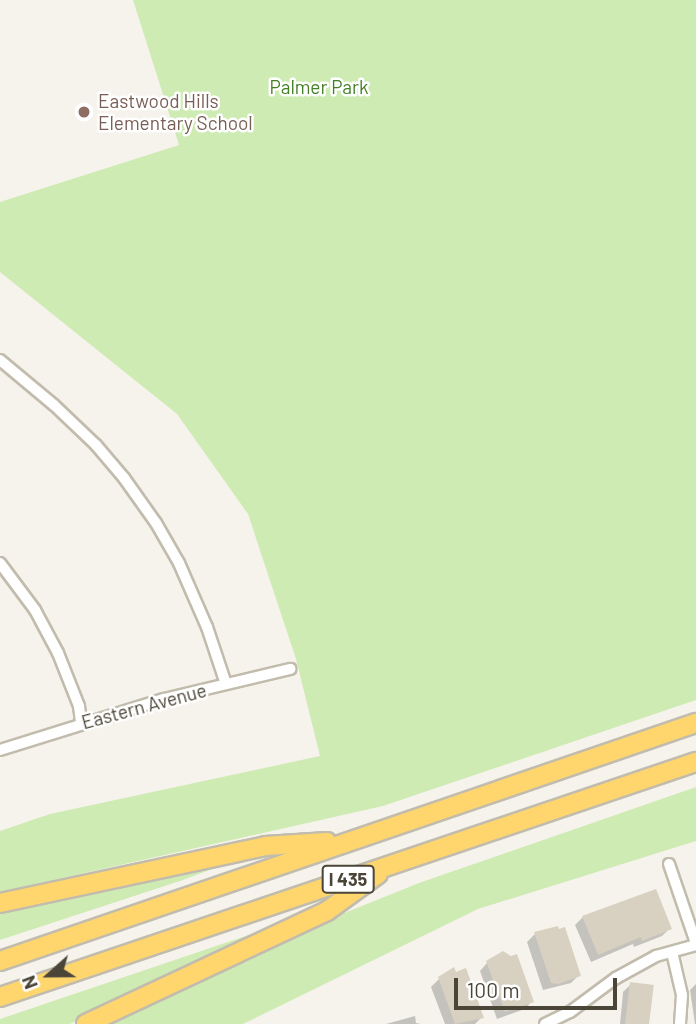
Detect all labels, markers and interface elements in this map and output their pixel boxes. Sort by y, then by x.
park label: Palmer Park [269,76,369,98]
place label: Eastwood Hills Elementary School [98,90,253,134]
marker: Eastwood Hills Elementary School [76,104,92,120]
street label: Eastern Avenue [79,678,209,734]
road number: I 435 [320,864,376,894]
north arrow [14,940,84,1010]
scale bar [458,964,621,1008]
text: N [16,973,42,993]
text: 100 m [467,977,520,1002]

